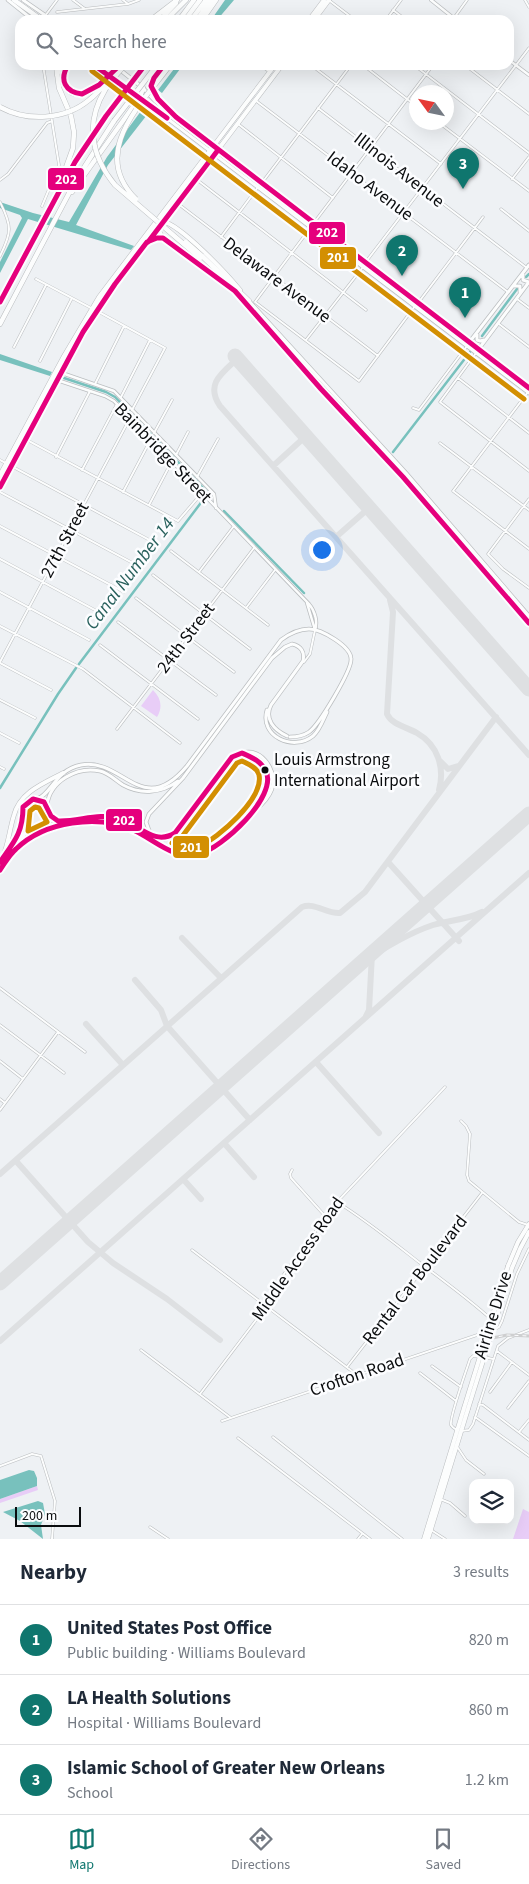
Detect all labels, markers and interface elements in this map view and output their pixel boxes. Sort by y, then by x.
search box [15,15,514,70]
icon: search [33,29,61,57]
text: Search here [73,29,167,56]
north arrow [409,85,454,130]
street label: Illinois Avenue [348,127,450,213]
street label: Idaho Avenue [322,145,418,227]
pin: 3 [447,148,479,189]
line badge: 202 [47,167,85,191]
text: 202 [55,170,77,190]
line badge: 202 [308,221,346,245]
text: 202 [316,223,338,243]
street label: Delaware Avenue [218,231,336,329]
pin: 2 [386,235,418,276]
line badge: 201 [319,246,357,270]
text: 201 [327,248,349,268]
pin: 1 [449,277,481,318]
street label: Bainbridge Street [109,397,217,509]
street label: 27th Street [35,498,95,582]
water label: Canal Number 14 [79,512,181,636]
your location [309,537,335,563]
street label: 24th Street [151,598,221,678]
place label: Louis Armstrong International Airport [274,748,420,793]
marker: Louis Armstrong International Airport [260,765,270,775]
line badge: 202 [105,808,143,832]
text: 202 [113,811,135,831]
line badge: 201 [172,835,210,859]
text: 201 [180,838,202,858]
street label: Middle Access Road [246,1192,350,1326]
street label: Rental Car Boulevard [357,1210,473,1350]
street label: Airline Drive [468,1268,518,1362]
street label: Crofton Road [306,1347,408,1403]
map controls [469,1479,514,1524]
button: layers [469,1479,514,1524]
scale bar [15,1504,81,1527]
text: 200 m [22,1506,57,1526]
text: Nearby [20,1557,87,1587]
text: 3 results [453,1561,509,1583]
text: United States Post Office [67,1615,272,1642]
text: 1 [32,1629,40,1651]
text: 820 m [469,1629,509,1651]
text: Public building · Williams Boulevard [67,1642,306,1664]
text: LA Health Solutions [67,1685,231,1712]
text: 2 [32,1699,40,1721]
text: 860 m [469,1699,509,1721]
text: Hospital · Williams Boulevard [67,1712,261,1734]
text: Islamic School of Greater New Orleans [67,1755,385,1782]
text: 3 [32,1769,40,1791]
text: 1.2 km [465,1769,509,1791]
text: School [67,1782,113,1804]
tab: Map [68,1825,96,1875]
tab: Directions [231,1825,290,1875]
tab: Saved [426,1825,461,1875]

